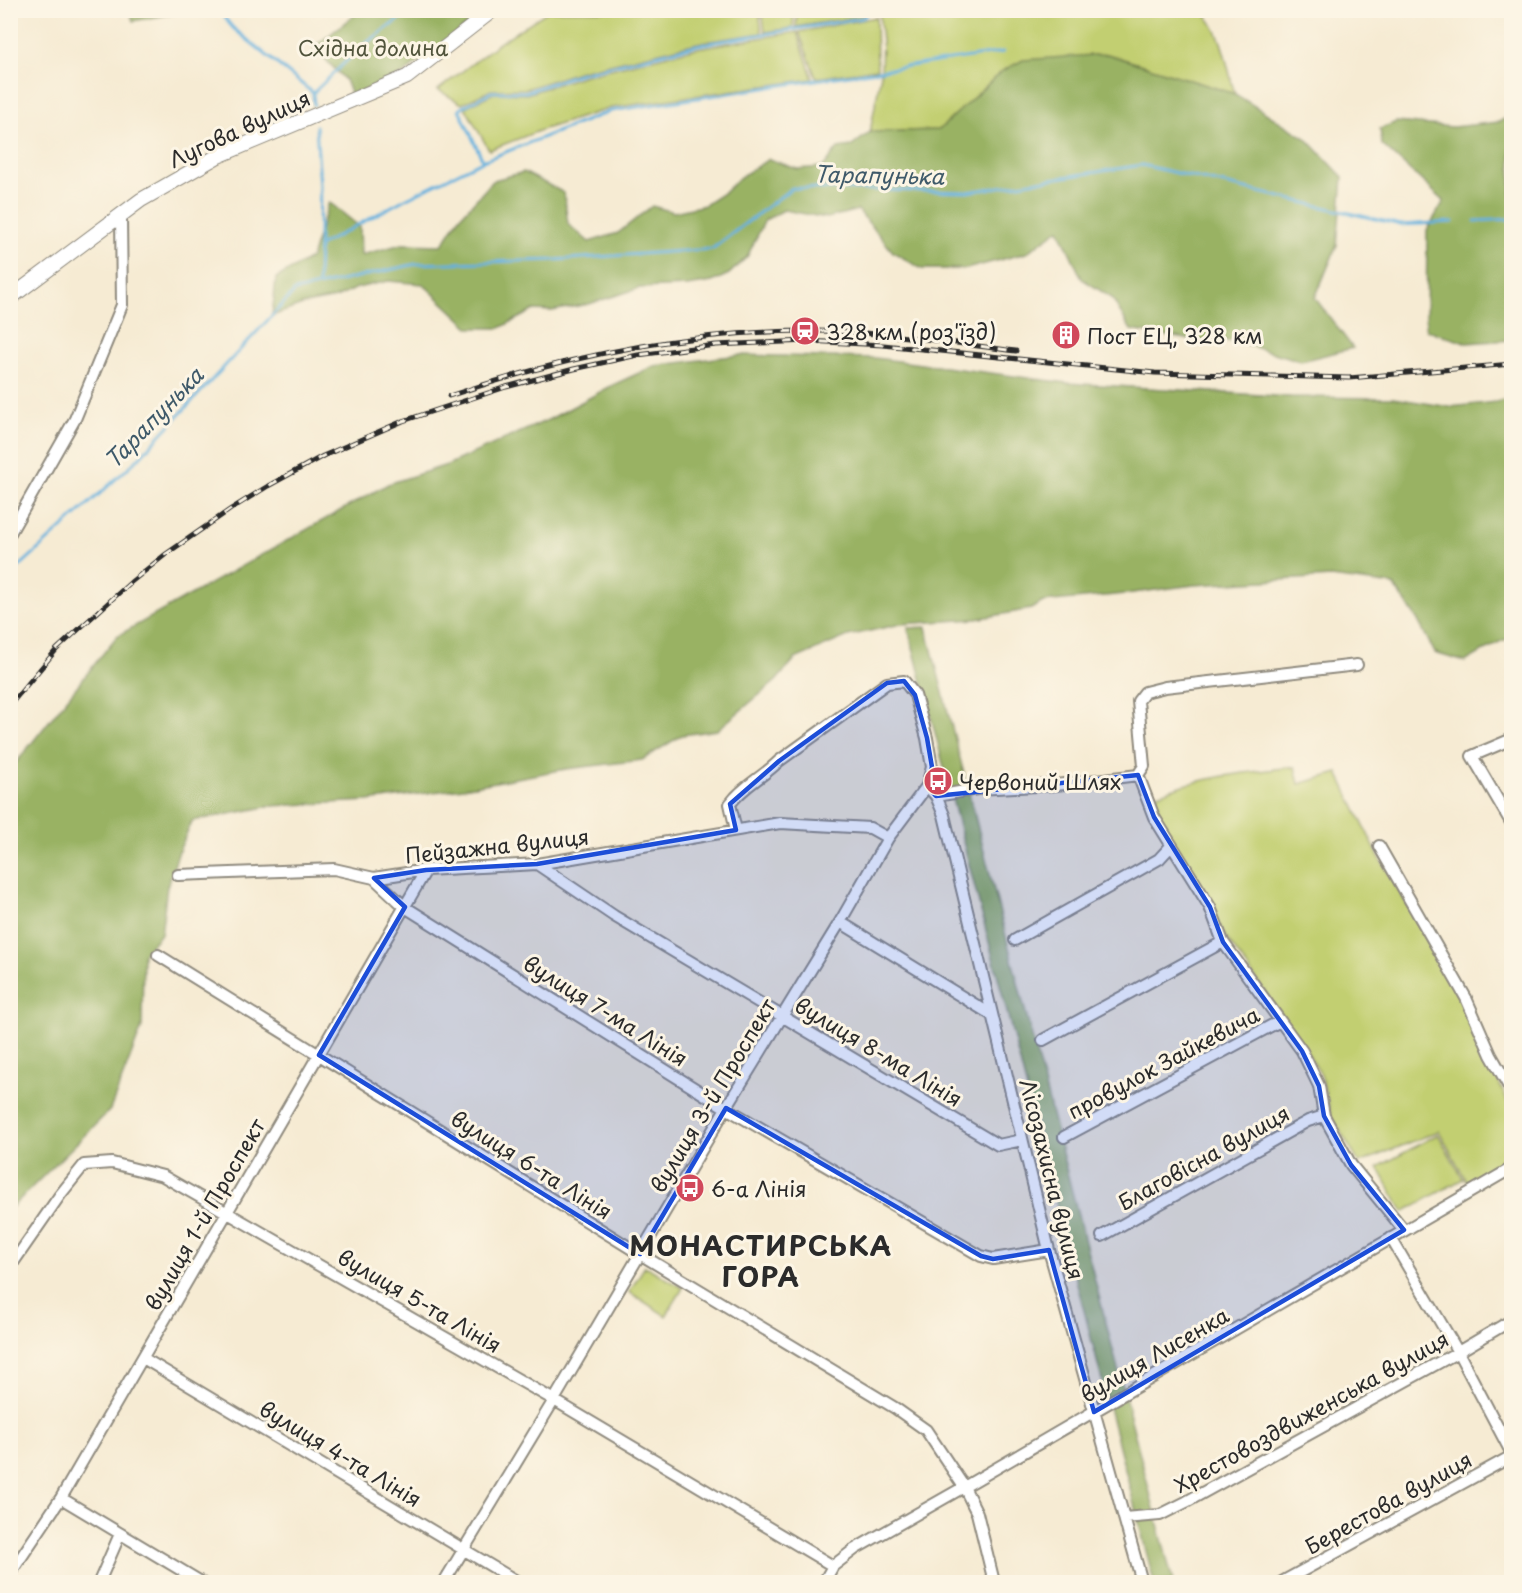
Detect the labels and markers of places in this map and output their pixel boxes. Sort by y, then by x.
station icon: 328 км (роз'їзд) [789,315,821,347]
place label: 328 км (роз'їзд) [826,315,996,347]
building icon: Пост ЕЦ, 328 км [1050,319,1082,351]
place label: Пост ЕЦ, 328 км [1087,319,1262,351]
bus stop icon: Червоний Шлях [922,765,954,797]
place label: Червоний Шлях [959,765,1121,797]
bus stop icon: 6-а Лінія [674,1172,706,1204]
place label: 6-а Лінія [711,1172,807,1204]

